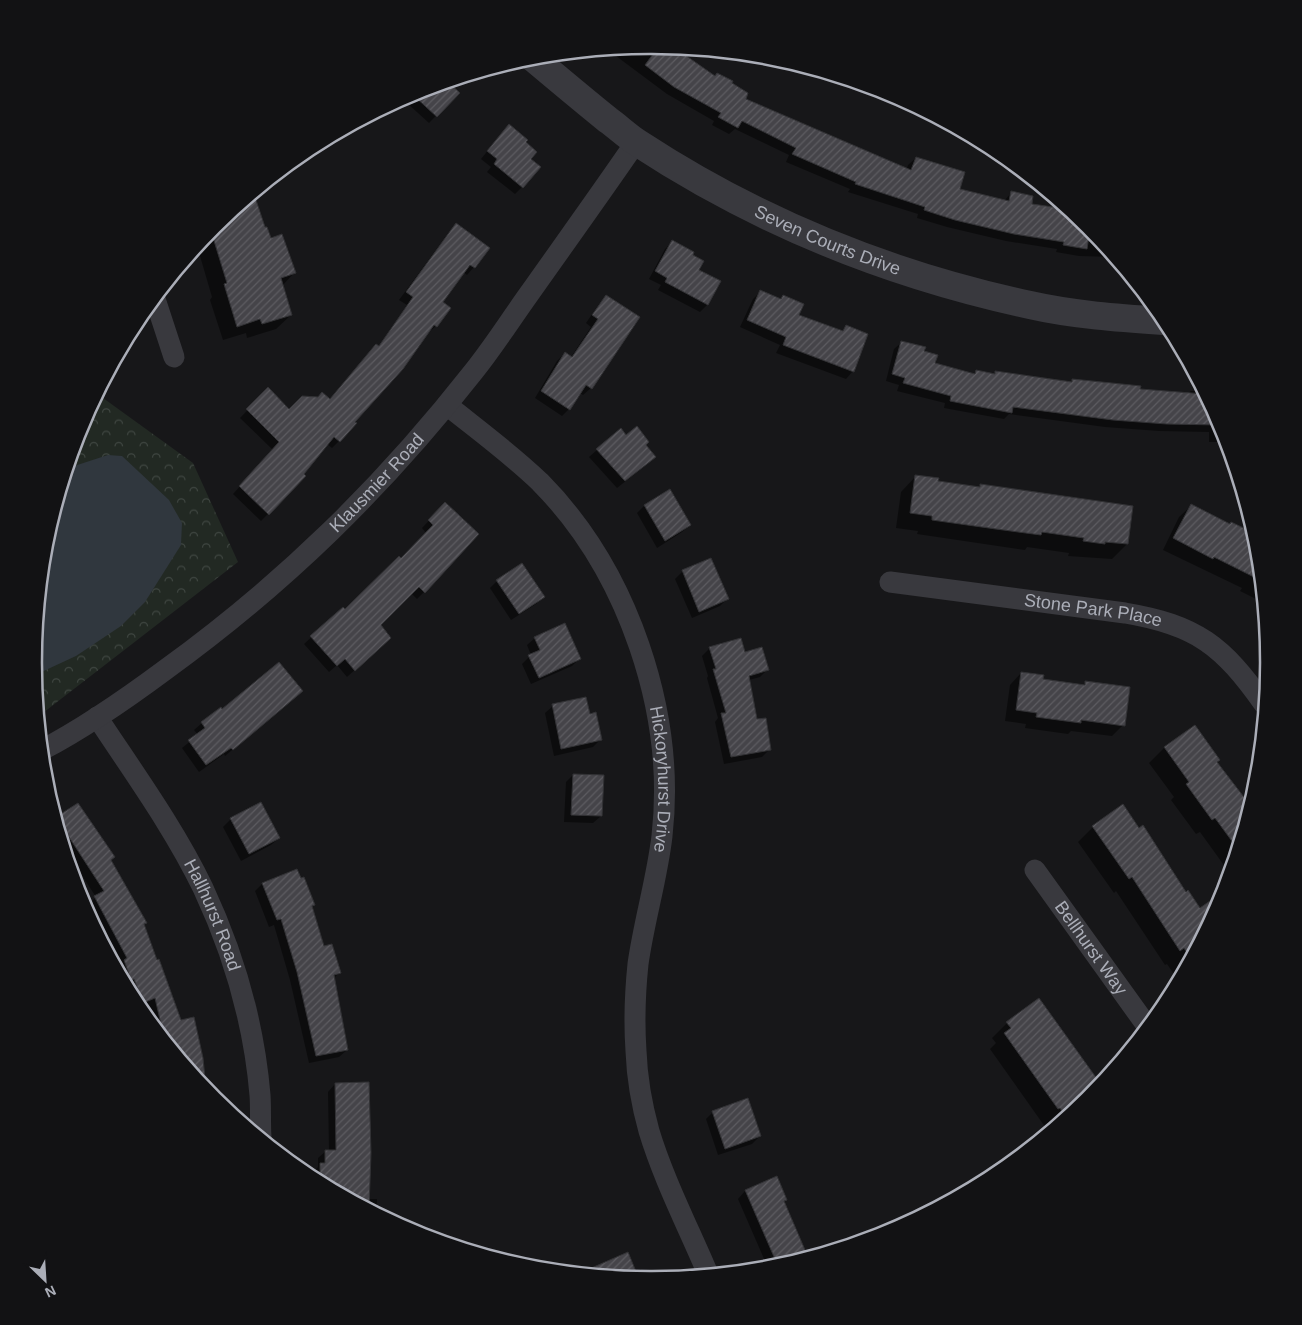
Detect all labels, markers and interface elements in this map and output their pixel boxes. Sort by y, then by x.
street label: Seven Courts Drive [751,201,903,279]
street label: Klausmier Road [326,429,428,536]
street label: Stone Park Place [1023,590,1164,631]
street label: Hickoryhurst Drive [646,704,674,854]
street label: Hallhurst Road [180,856,244,973]
street label: Bellhurst Way [1051,897,1131,999]
north arrow [20,1255,70,1305]
text: N [43,1282,58,1301]

